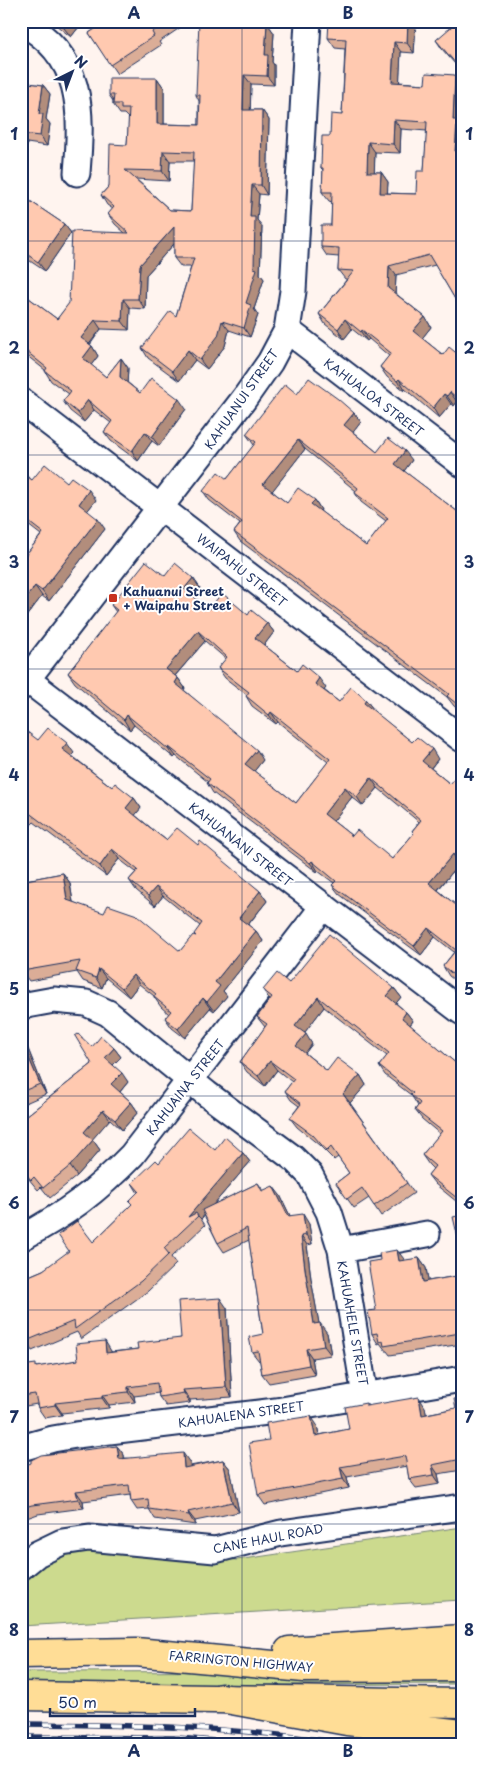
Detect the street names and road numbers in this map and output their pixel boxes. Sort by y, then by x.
street label: KAHUANUI STREET [200,345,283,453]
street label: KAHUALOA STREET [320,354,428,441]
street label: WAIPAHU STREET [193,529,292,611]
street label: KAHUANANI STREET [185,798,297,891]
street label: KAHUAINA STREET [142,1035,229,1139]
street label: KAHUAHELE STREET [333,1259,373,1388]
street label: KAHUALENA STREET [177,1396,306,1432]
street label: CANE HAUL ROAD [211,1518,325,1558]
street label: FARRINGTON HIGHWAY [168,1646,314,1676]

